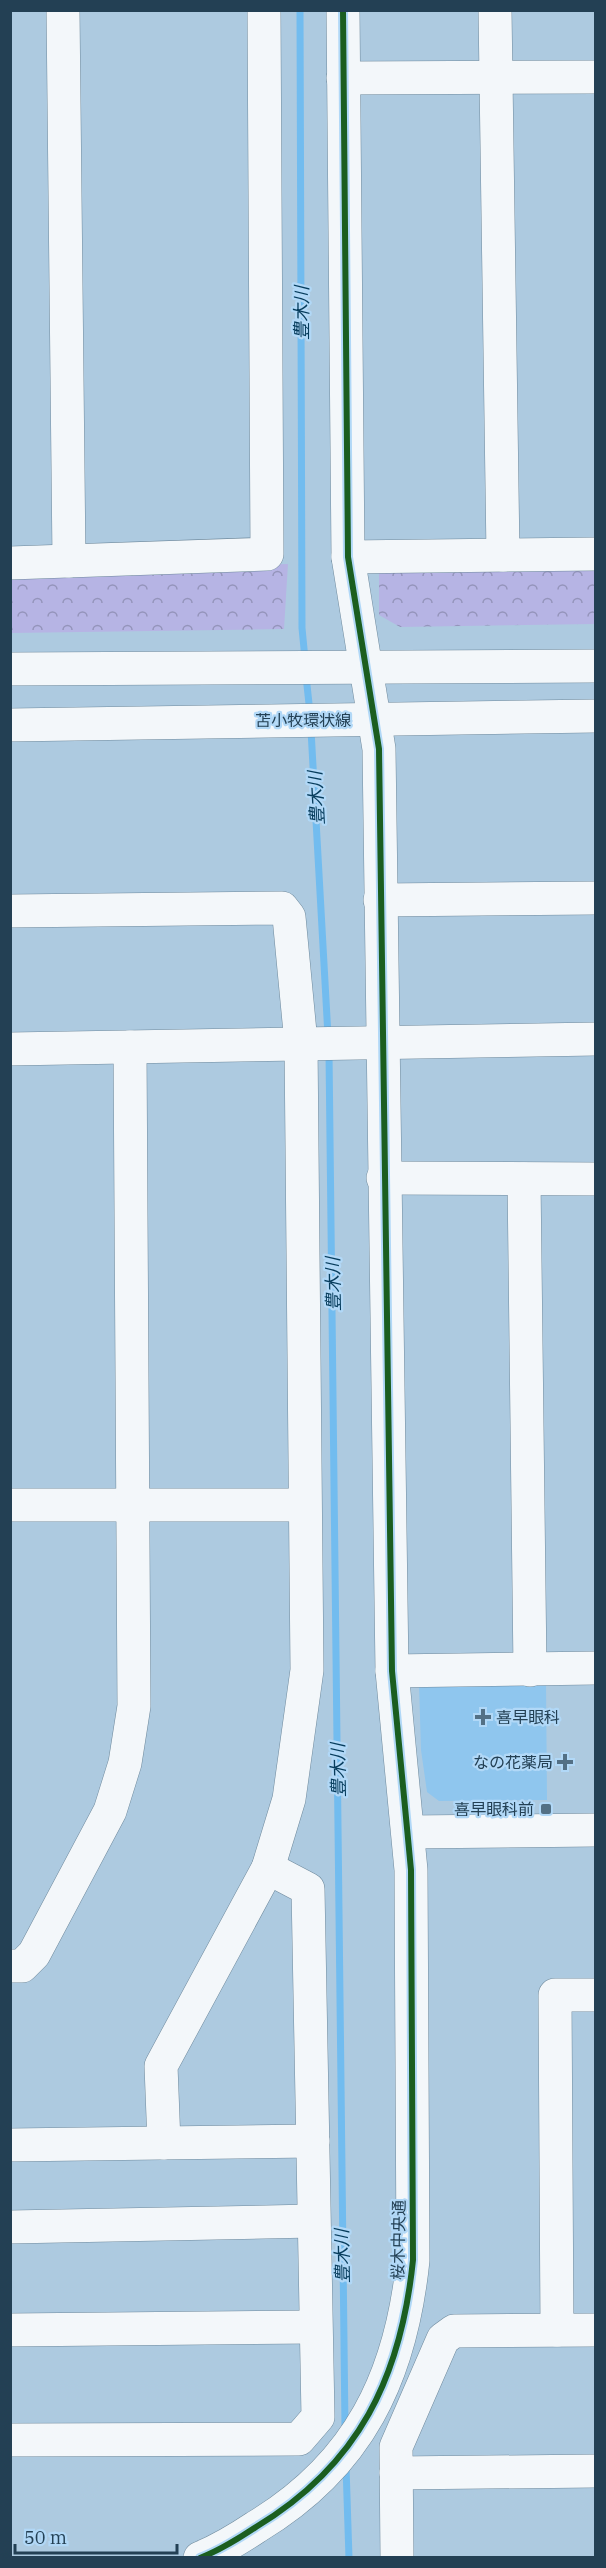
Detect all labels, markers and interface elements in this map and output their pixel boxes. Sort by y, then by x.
water label: 豊木川 [290,284,313,340]
street label: 苫小牧環状線 [255,710,351,730]
water label: 豊木川 [303,768,329,826]
water label: 豊木川 [321,1255,345,1311]
place label: 喜早眼科 [496,1707,560,1727]
marker: 喜早眼科 [474,1708,492,1726]
water label: 豊木川 [326,1741,350,1797]
place label: なの花薬局 [473,1752,553,1772]
marker: なの花薬局 [558,1755,572,1769]
place label: 喜早眼科前 [454,1799,534,1819]
marker: 喜早眼科前 [539,1802,553,1816]
street label: 桜木中央通 [387,2200,409,2280]
water label: 豊木川 [330,2227,354,2283]
scale bar [15,2517,177,2555]
text: 50 m [24,2526,67,2549]

